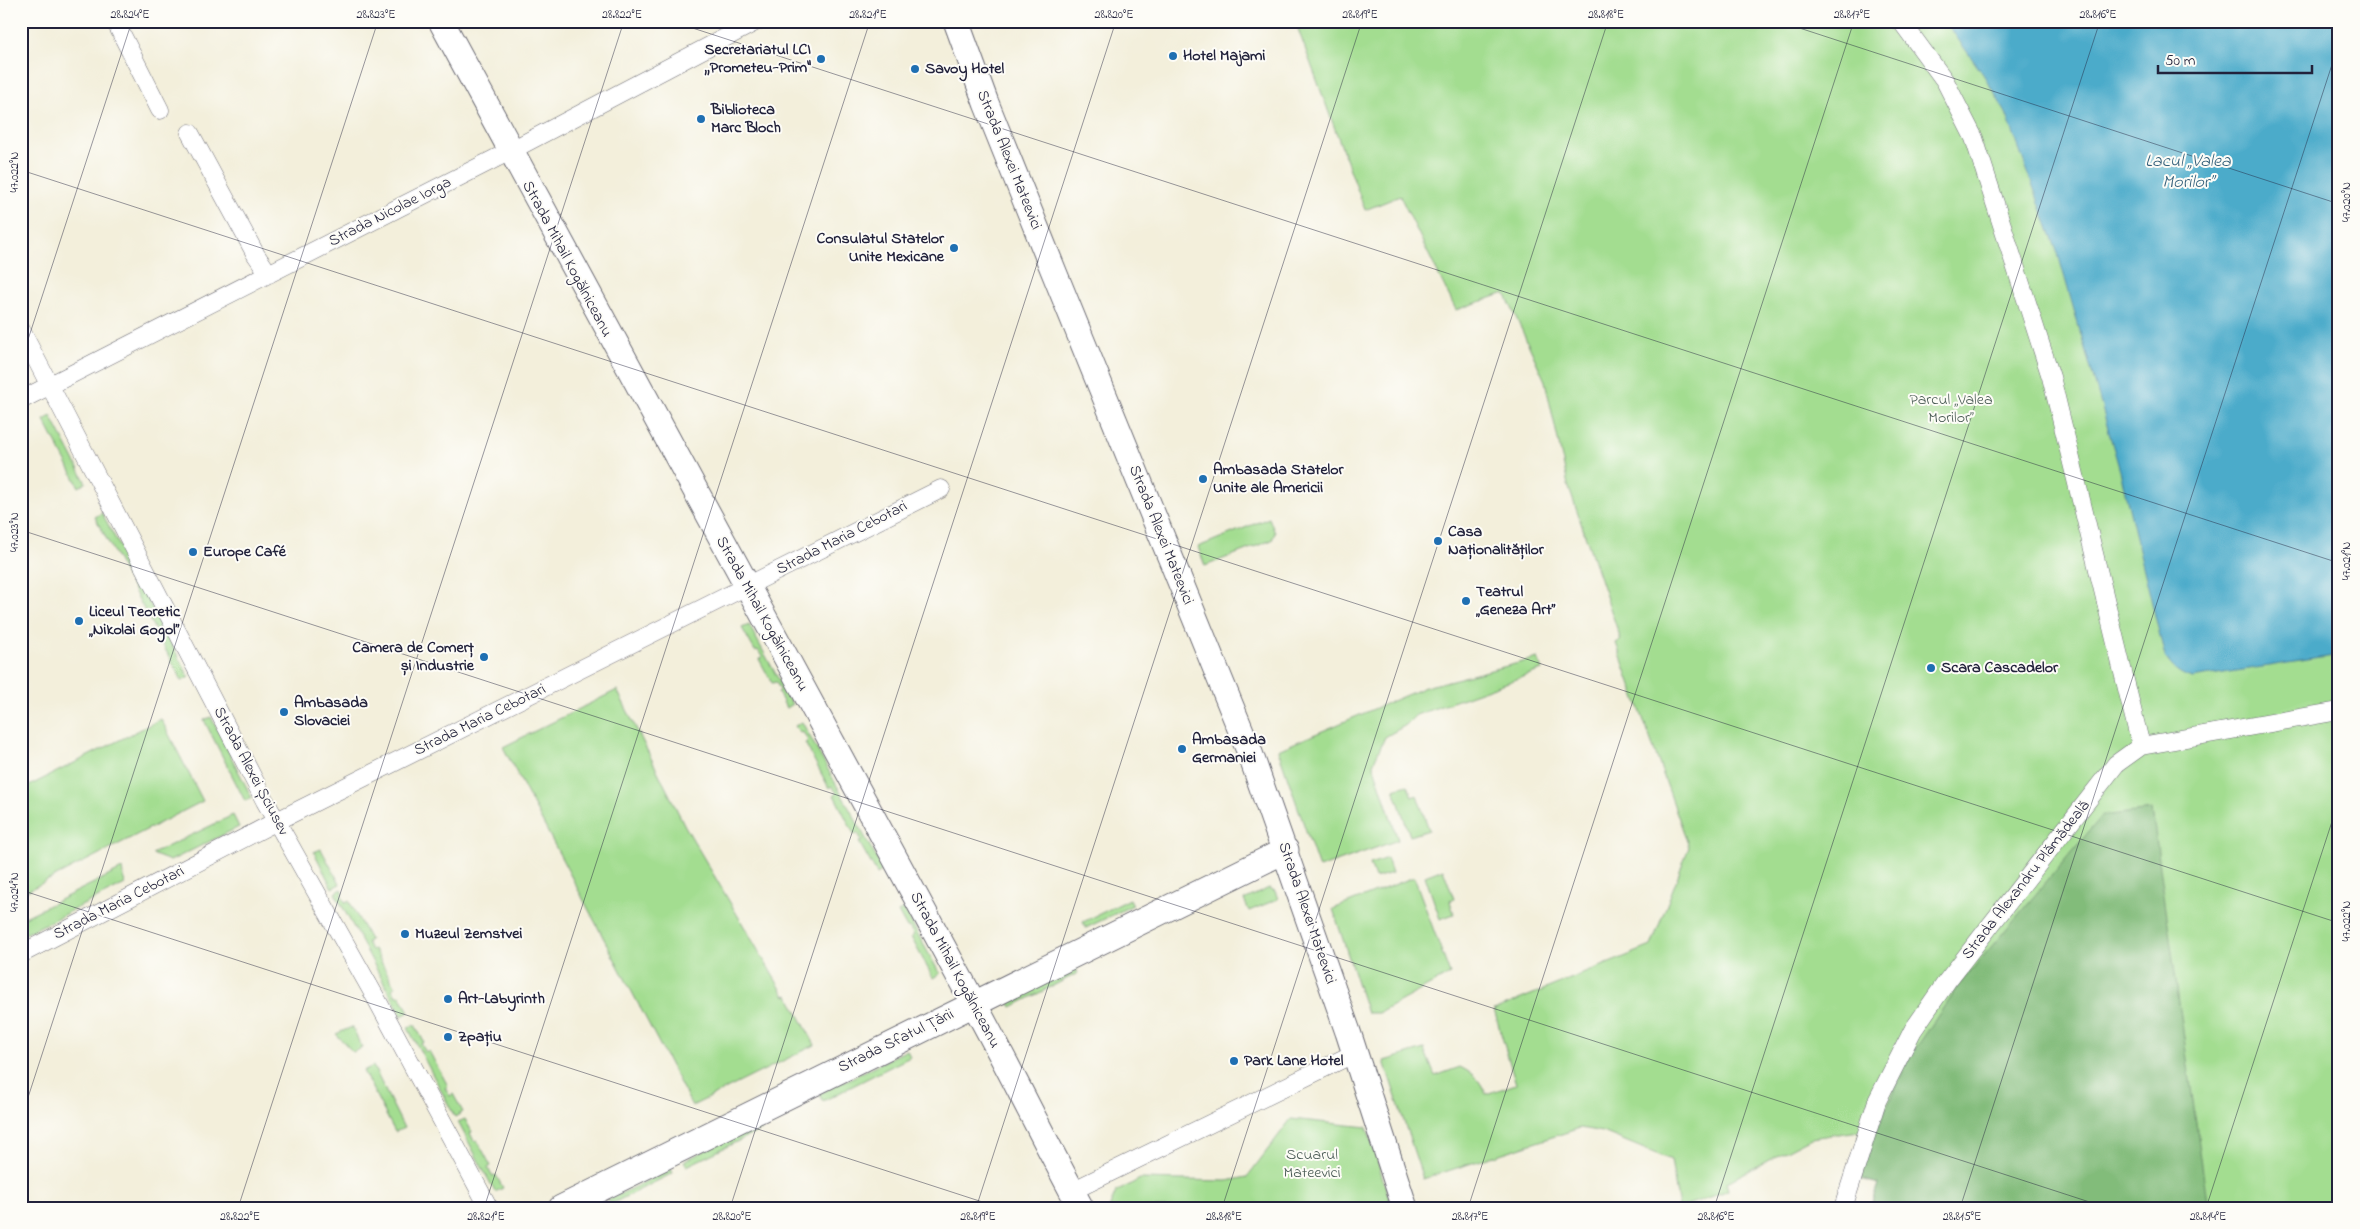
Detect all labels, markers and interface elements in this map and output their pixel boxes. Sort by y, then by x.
text: 28.824°E [111,6,149,24]
text: 28.823°E [357,6,395,24]
text: 28.822°E [602,6,642,24]
text: 28.821°E [849,6,887,24]
text: 28.820°E [1094,6,1134,24]
text: 28.819°E [1342,6,1378,24]
text: 28.818°E [1588,6,1624,24]
text: 28.817°E [1834,6,1870,24]
text: 28.816°E [2080,6,2117,24]
place label: Secretariatul LCI ,,Prometeu-Prim" [704,38,811,80]
scale bar [2158,42,2311,74]
place label: Hotel Majami [1183,44,1265,68]
marker: Hotel Majami [1167,50,1179,62]
text: 50 m [2165,50,2196,72]
marker: Secretariatul LCI ,,Prometeu-Prim" [815,53,827,65]
place label: Savoy Hotel [925,57,1004,82]
marker: Savoy Hotel [909,63,921,75]
street label: Strada Alexei Mateevici [970,86,1048,234]
place label: Biblioteca Marc Bloch [710,98,781,140]
marker: Biblioteca Marc Bloch [695,113,707,125]
water label: Lacul „Valea Morilor” [2145,149,2231,196]
text: 47.022°N [6,152,24,192]
street label: Strada Nicolae Iorga [324,171,456,253]
street label: Strada Mihail Kogălniceanu [516,177,618,341]
text: 47.020°N [2338,182,2356,222]
place label: Consulatul Statelor Unite Mexicane [816,227,945,269]
marker: Consulatul Statelor Unite Mexicane [948,242,960,254]
park label: Parcul „Valea Morilor” [1909,388,1993,430]
place label: Ambasada Statelor Unite ale Americii [1213,458,1345,500]
street label: Strada Alexei Mateevici [1122,461,1200,609]
marker: Ambasada Statelor Unite ale Americii [1197,473,1209,485]
street label: Strada Maria Cebotari [772,495,912,581]
text: 47.023°N [6,512,24,552]
place label: Casa Naționalităților [1448,520,1545,562]
street label: Strada Mihail Kogălniceanu [709,532,815,696]
marker: Casa Naționalităților [1432,535,1444,547]
place label: Europe Café [203,540,287,564]
text: 47.021°N [2338,542,2356,580]
marker: Europe Café [187,546,199,558]
place label: Teatrul „Geneza Art” [1475,580,1556,622]
marker: Teatrul „Geneza Art” [1460,595,1472,607]
place label: Liceul Teoretic „Nikolai Gogol” [88,600,181,643]
marker: Liceul Teoretic „Nikolai Gogol” [73,615,85,627]
place label: Camera de Comerț și Industrie [352,636,475,678]
marker: Camera de Comerț și Industrie [478,651,490,663]
place label: Scara Cascadelor [1941,656,2059,680]
marker: Scara Cascadelor [1925,662,1937,674]
street label: Strada Maria Cebotari [410,678,550,762]
place label: Ambasada Slovaciei [294,691,368,733]
street label: Strada Alexei Șciusev [207,702,295,840]
marker: Ambasada Slovaciei [278,706,290,718]
place label: Ambasada Germaniei [1192,728,1266,770]
marker: Ambasada Germaniei [1176,743,1188,755]
street label: Strada Alexandru Plămădeală [1956,795,2096,965]
street label: Strada Alexei Mateevici [1271,839,1343,987]
street label: Strada Maria Cebotari [49,860,189,946]
text: 47.024°N [6,872,24,912]
street label: Strada Mihail Kogălniceanu [904,888,1006,1052]
text: 47.022°N [2338,901,2356,941]
place label: Muzeul Zemstvei [415,922,522,946]
marker: Muzeul Zemstvei [399,928,411,940]
place label: Art-Labyrinth [458,987,545,1012]
marker: Art-Labyrinth [442,993,454,1005]
street label: Strada Sfatul Țării [834,1002,958,1079]
place label: Zpațiu [458,1025,502,1049]
marker: Zpațiu [442,1031,454,1043]
place label: Park Lane Hotel [1244,1049,1344,1073]
marker: Park Lane Hotel [1228,1055,1240,1067]
park label: Scuarul Mateevici [1283,1143,1341,1185]
text: 28.822°E [220,1208,260,1226]
text: 28.821°E [467,1208,505,1226]
text: 28.820°E [712,1208,752,1226]
text: 28.819°E [960,1208,996,1226]
text: 28.818°E [1206,1208,1242,1226]
text: 28.817°E [1452,1208,1488,1226]
text: 28.816°E [1698,1208,1735,1226]
text: 28.815°E [1943,1208,1981,1226]
text: 28.814°E [2190,1208,2226,1226]

